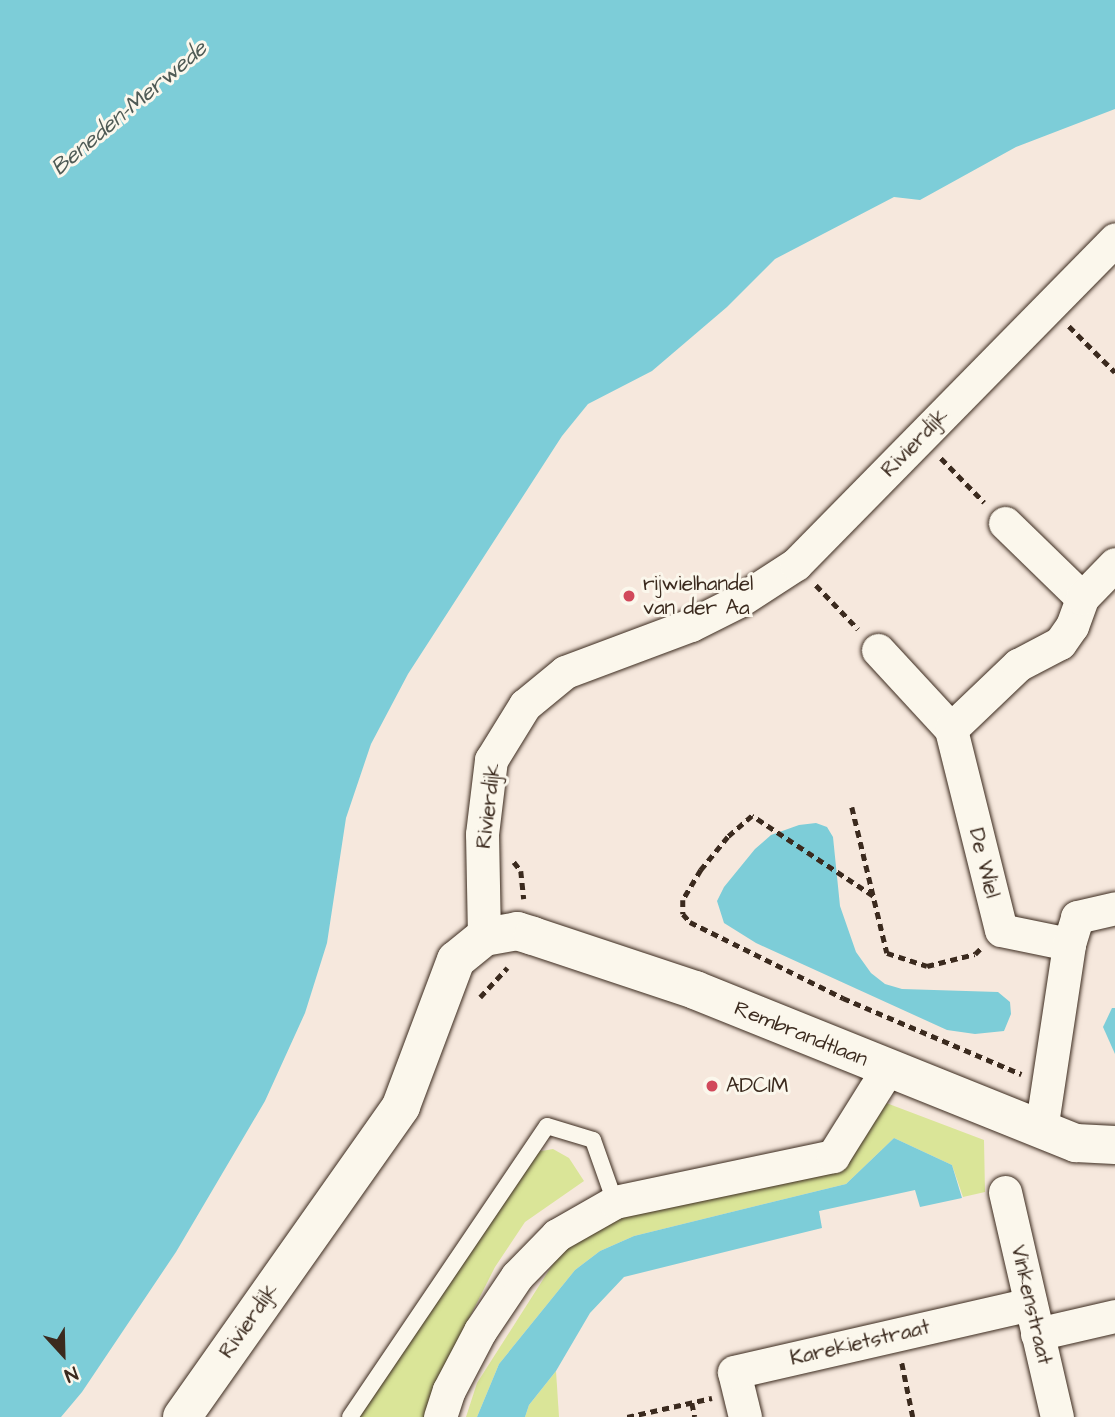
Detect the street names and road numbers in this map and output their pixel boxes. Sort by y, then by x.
street label: Rivierdijk [876,403,954,483]
street label: Rivierdijk [471,762,507,850]
street label: De Wiel [963,826,1005,900]
street label: Rembrandtlaan [731,996,871,1072]
street label: Vinkenstraat [1005,1243,1057,1367]
street label: Rivierdijk [214,1279,284,1363]
street label: Karekietstraat [788,1315,932,1371]

